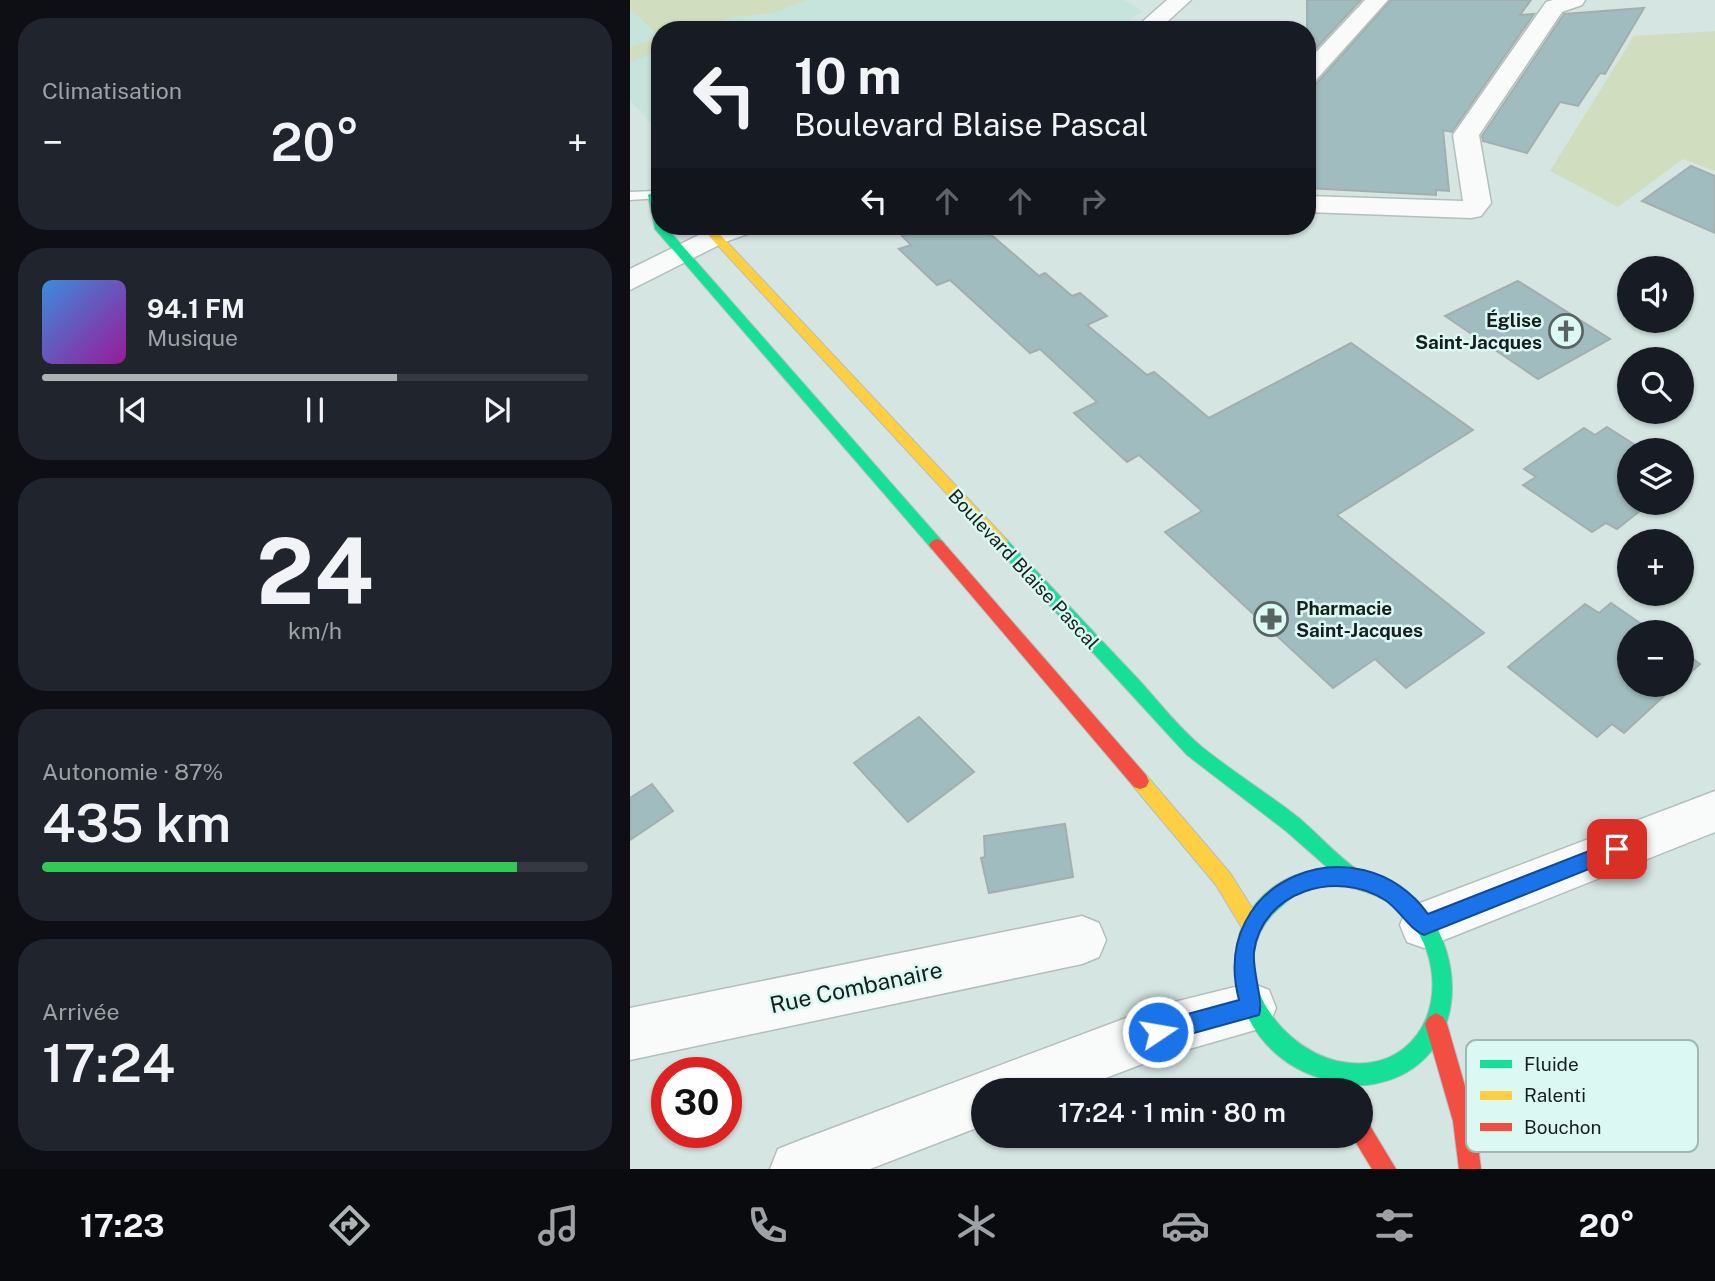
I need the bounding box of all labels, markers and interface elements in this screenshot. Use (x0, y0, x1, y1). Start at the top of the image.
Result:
text: 10 m (794, 47, 901, 105)
icon: left (679, 49, 770, 140)
text: Climatisation (42, 77, 182, 104)
text: Boulevard Blaise Pascal (794, 106, 1149, 143)
text: 20° (270, 112, 360, 173)
text: − (42, 120, 63, 165)
text: + (567, 120, 588, 165)
icon: left (855, 182, 893, 220)
icon: ahead (928, 182, 966, 220)
icon: ahead (1001, 182, 1039, 220)
icon: right (1074, 182, 1112, 220)
map controls (1617, 256, 1694, 697)
button: sound (1617, 256, 1694, 333)
text: 94.1 FM (147, 293, 245, 324)
place label: Église Saint-Jacques (1415, 309, 1542, 353)
church icon: Église Saint-Jacques (1547, 312, 1585, 350)
text: Musique (147, 324, 238, 351)
button: search (1617, 347, 1694, 424)
icon: previous (114, 391, 152, 429)
icon: pause (296, 391, 334, 429)
icon: next (478, 391, 516, 429)
button: layers (1617, 438, 1694, 515)
street label: Boulevard Blaise Pascal (944, 485, 1104, 653)
text: 24 (256, 518, 374, 624)
button: + (1617, 529, 1694, 606)
place label: Pharmacie Saint-Jacques (1296, 597, 1423, 641)
pharmacy icon: Pharmacie Saint-Jacques (1252, 600, 1290, 638)
text: km/h (288, 617, 342, 644)
button: − (1617, 620, 1694, 697)
text: Autonomie · 87% (42, 758, 223, 785)
text: 435 km (42, 793, 231, 854)
pin (1587, 819, 1647, 879)
icon: arrive (1598, 830, 1636, 868)
street label: Rue Combanaire (767, 956, 945, 1018)
position arrow (1121, 995, 1195, 1069)
text: Arrivée (42, 998, 119, 1025)
text: 17:24 (42, 1033, 175, 1094)
legend (1466, 1040, 1698, 1152)
text: Fluide (1524, 1053, 1579, 1075)
speed limit sign: 30 (651, 1057, 742, 1148)
text: Ralenti (1524, 1084, 1586, 1106)
text: 17:24 · 1 min · 80 m (1058, 1097, 1286, 1128)
text: Bouchon (1524, 1116, 1601, 1138)
icon: directions (325, 1201, 374, 1250)
icon: music (534, 1201, 583, 1250)
icon: phone (743, 1201, 792, 1250)
icon: climate (952, 1201, 1001, 1250)
icon: car (1161, 1201, 1210, 1250)
icon: filters (1370, 1201, 1419, 1250)
text: 17:23 (80, 1207, 165, 1244)
text: 20° (1579, 1207, 1635, 1244)

